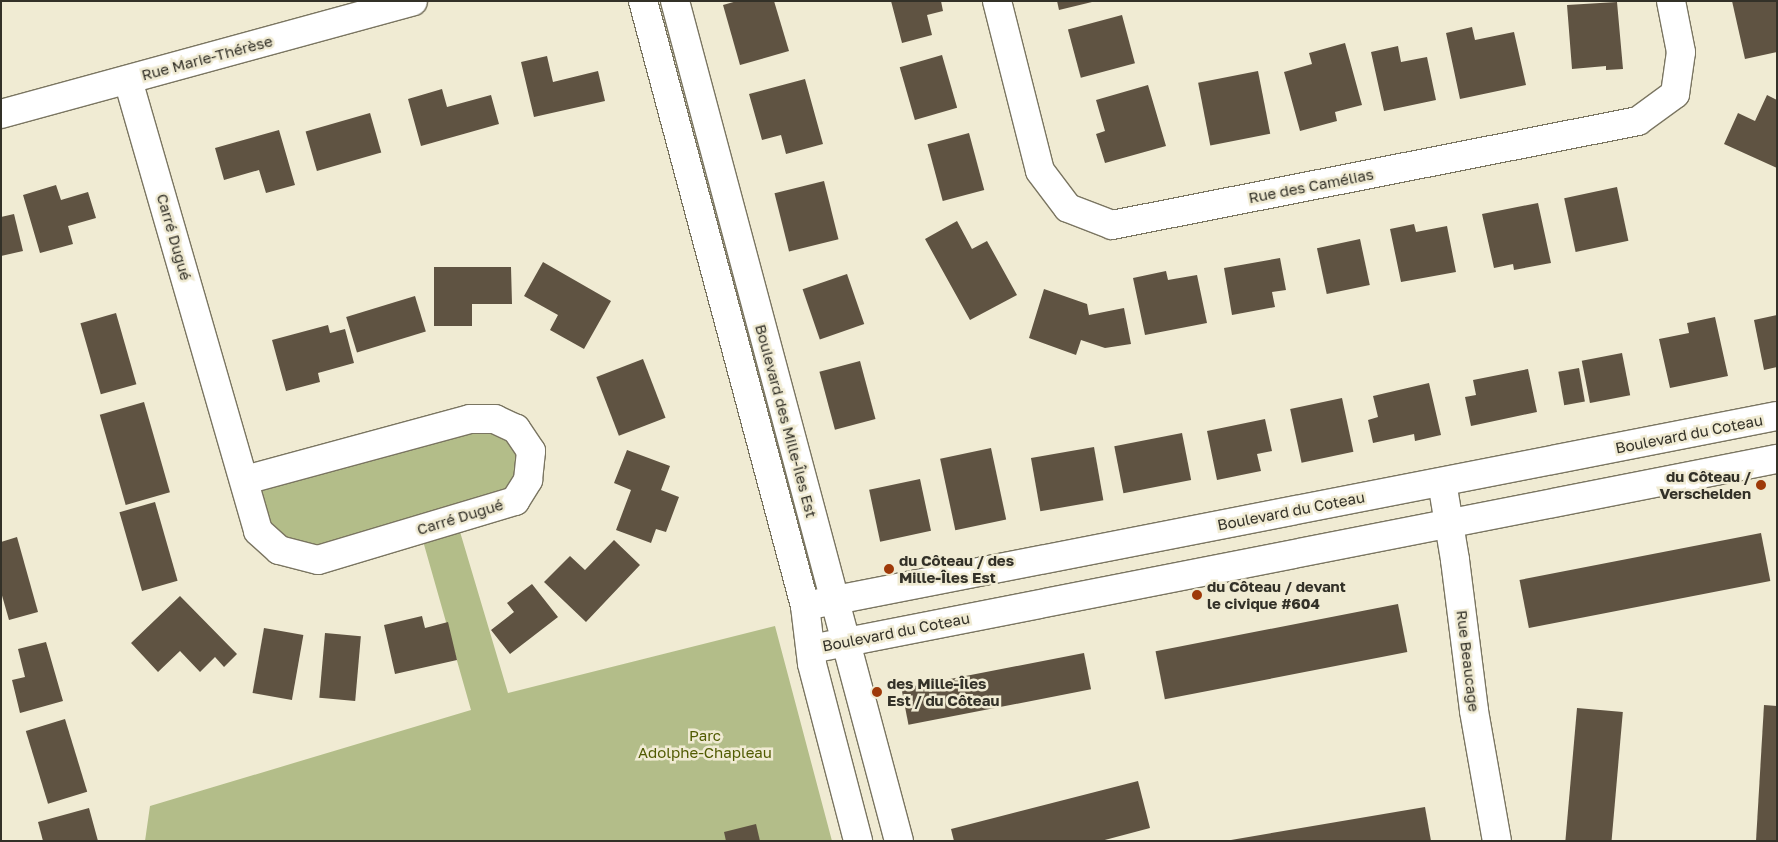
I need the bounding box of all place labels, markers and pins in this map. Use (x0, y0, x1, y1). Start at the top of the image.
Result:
place label: du Côteau / Verschelden (1660, 467, 1751, 502)
marker: du Côteau / Verschelden (1755, 479, 1767, 491)
place label: du Côteau / des Mille-Îles Est (899, 551, 1014, 586)
marker: du Côteau / des Mille-Îles Est (883, 563, 895, 575)
place label: du Côteau / devant le civique #604 (1207, 577, 1346, 612)
marker: du Côteau / devant le civique #604 (1191, 589, 1203, 601)
place label: des Mille-Îles Est / du Côteau (887, 674, 999, 709)
marker: des Mille-Îles Est / du Côteau (871, 686, 883, 698)

